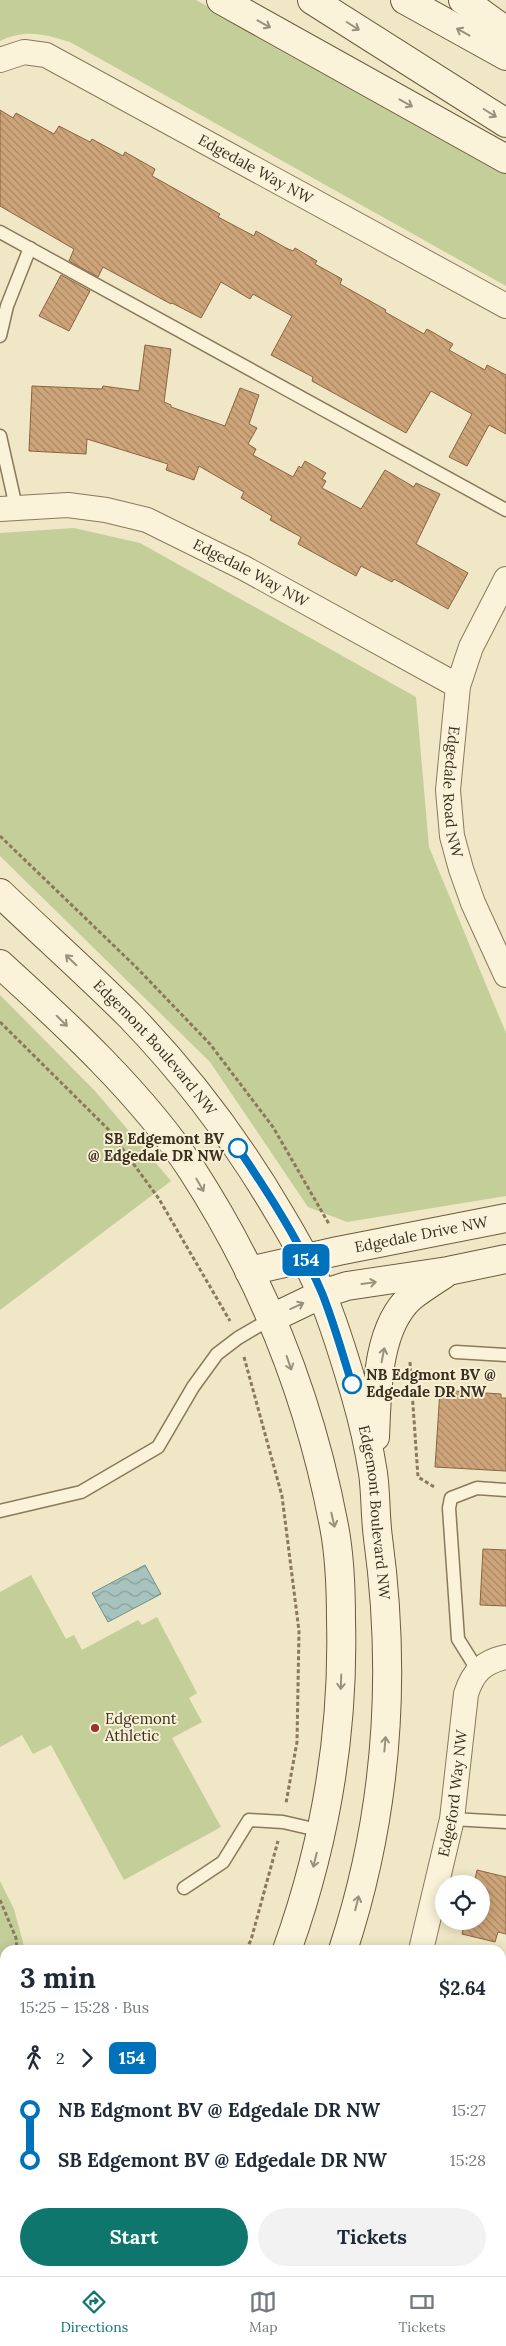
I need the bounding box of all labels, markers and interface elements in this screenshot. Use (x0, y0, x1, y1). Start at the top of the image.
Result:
one-way arrow (256, 19, 271, 29)
one-way arrow (345, 21, 359, 31)
one-way arrow (457, 27, 471, 37)
one-way arrow (398, 99, 413, 108)
one-way arrow (483, 108, 497, 118)
street label: Edgedale Way NW (195, 130, 317, 208)
street label: Edgedale Way NW (190, 534, 313, 611)
street label: Edgedale Road NW (439, 725, 468, 861)
one-way arrow (65, 954, 77, 966)
street label: Edgemont Boulevard NW (89, 975, 222, 1120)
one-way arrow (55, 1015, 68, 1027)
place label: SB Edgemont BV @ Edgedale DR NW (88, 1129, 225, 1165)
marker: SB Edgemont BV @ Edgedale DR NW (228, 1138, 248, 1158)
one-way arrow (196, 1177, 206, 1191)
street label: Edgedale Drive NW (353, 1212, 490, 1257)
line badge: 154 (277, 1244, 335, 1276)
text: 154 (292, 1248, 320, 1271)
one-way arrow (361, 1278, 377, 1288)
one-way arrow (289, 1301, 304, 1310)
one-way arrow (378, 1348, 388, 1364)
one-way arrow (285, 1355, 295, 1371)
place label: NB Edgmont BV @ Edgedale DR NW (366, 1365, 496, 1401)
marker: NB Edgmont BV @ Edgedale DR NW (342, 1374, 362, 1394)
street label: Edgemont Boulevard NW (355, 1423, 395, 1601)
one-way arrow (329, 1511, 338, 1527)
one-way arrow (336, 1674, 345, 1690)
place label: Edgemont Athletic (104, 1709, 177, 1745)
marker: Edgemont Athletic (89, 1722, 101, 1734)
street label: Edgeford Way NW (433, 1728, 471, 1859)
one-way arrow (381, 1736, 390, 1752)
one-way arrow (310, 1851, 319, 1867)
map controls (435, 1875, 490, 1930)
button: locate (435, 1875, 490, 1930)
one-way arrow (353, 1896, 362, 1912)
text: 3 min (20, 1960, 96, 1996)
text: $2.64 (439, 1976, 486, 2000)
text: 15:25 – 15:28 · Bus (20, 1997, 149, 2017)
icon: walk (20, 2044, 48, 2072)
icon: forward (73, 2044, 101, 2072)
text: 154 (119, 2046, 146, 2069)
text: 2 (56, 2048, 65, 2068)
text: NB Edgmont BV @ Edgedale DR NW (58, 2098, 380, 2122)
text: 15:27 (451, 2100, 486, 2120)
text: SB Edgemont BV @ Edgedale DR NW (58, 2148, 387, 2172)
text: 15:28 (450, 2150, 486, 2170)
button: Start (20, 2208, 248, 2266)
button: Tickets (258, 2208, 486, 2266)
tab: Directions (60, 2288, 128, 2336)
tab: Map (249, 2288, 278, 2336)
tab: Tickets (398, 2288, 446, 2336)

